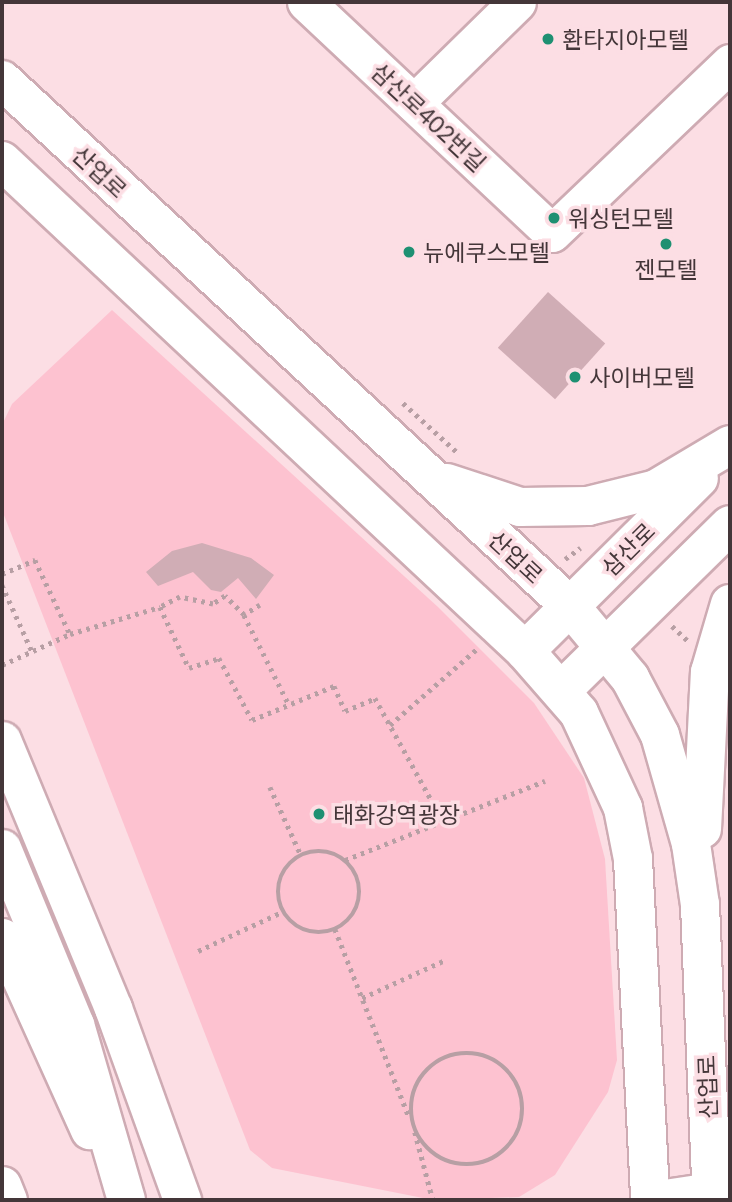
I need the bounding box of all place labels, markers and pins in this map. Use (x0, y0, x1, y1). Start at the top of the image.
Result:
place label: 환타지아모텔 (562, 25, 689, 53)
marker: 환타지아모텔 (540, 31, 556, 47)
place label: 워싱턴모텔 (568, 204, 674, 232)
marker: 워싱턴모텔 (546, 210, 562, 226)
marker: 젠모텔 (658, 236, 674, 252)
place label: 뉴에쿠스모텔 (423, 238, 550, 266)
marker: 뉴에쿠스모텔 (401, 244, 417, 260)
place label: 젠모텔 (634, 255, 698, 283)
place label: 사이버모텔 (589, 363, 695, 391)
marker: 사이버모텔 (567, 369, 583, 385)
place label: 태화강역광장 (333, 800, 460, 828)
marker: 태화강역광장 (311, 806, 327, 822)

